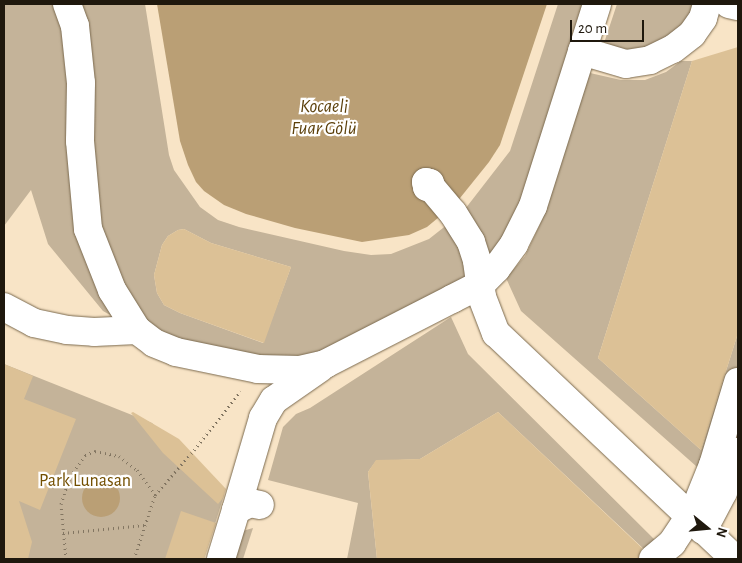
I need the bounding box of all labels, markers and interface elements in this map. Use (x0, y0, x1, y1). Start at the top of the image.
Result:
scale bar (572, 10, 646, 42)
text: 20 m (578, 21, 607, 36)
water label: Kocaeli Fuar Gölü (291, 96, 357, 140)
park label: Park Lunasan (39, 470, 131, 492)
north arrow (682, 503, 732, 553)
text: N (713, 526, 729, 539)

